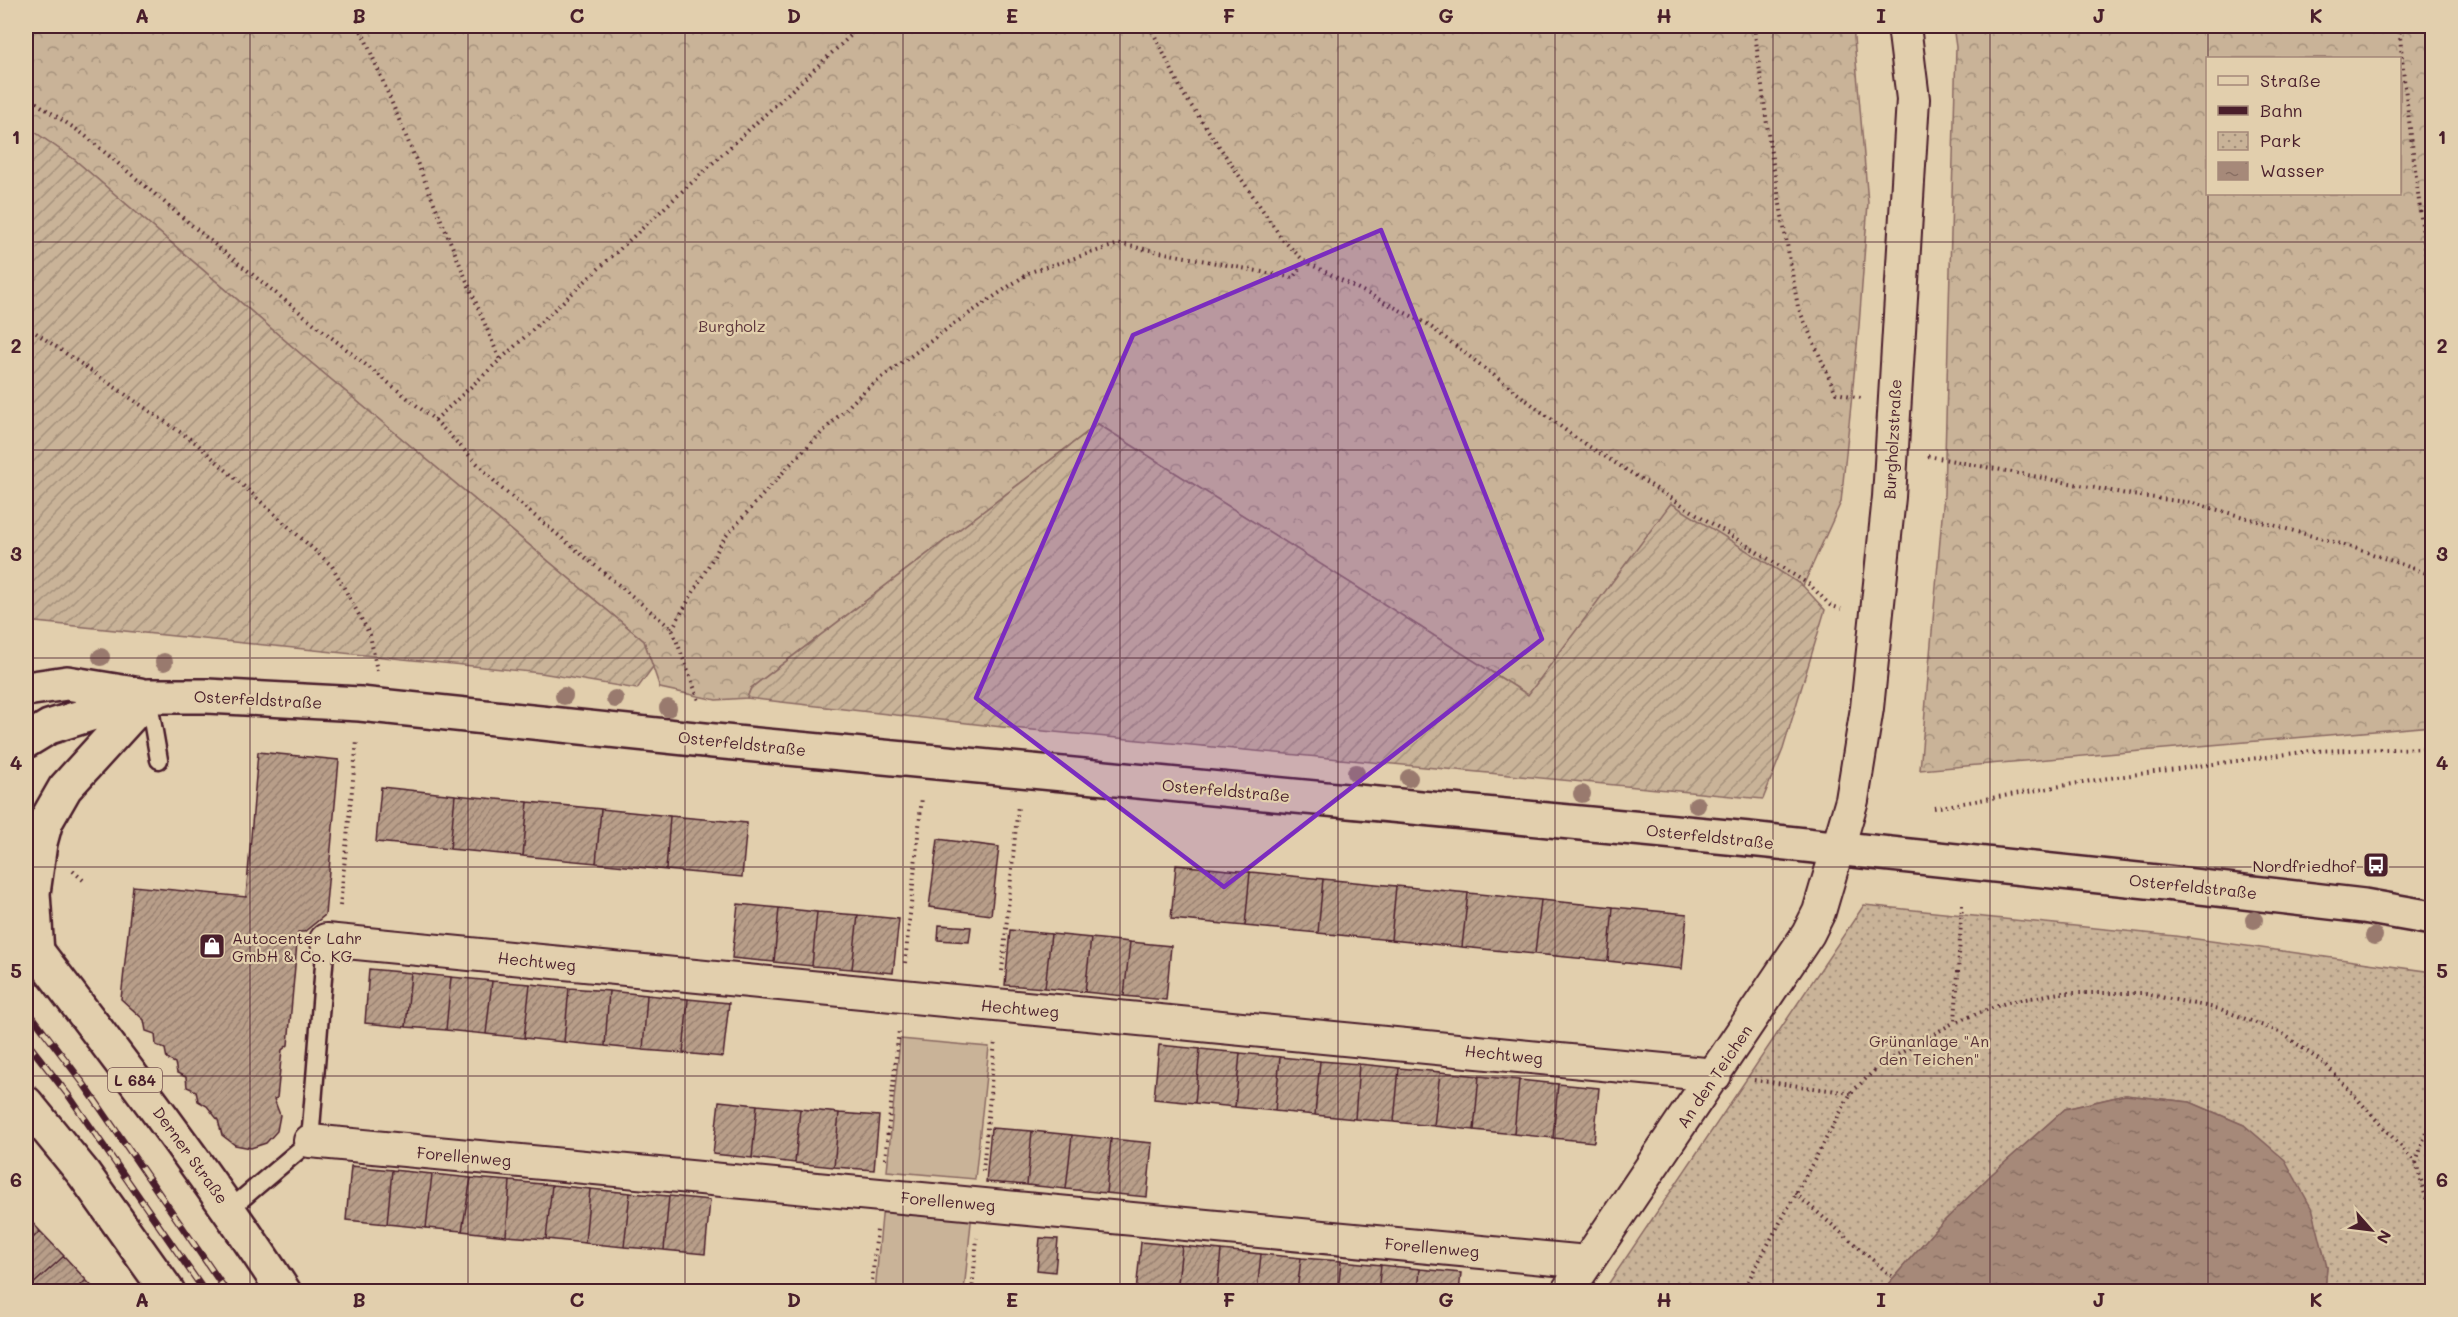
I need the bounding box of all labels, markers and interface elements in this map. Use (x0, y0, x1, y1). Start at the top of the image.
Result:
text: A (135, 2, 149, 28)
text: B (352, 2, 366, 28)
text: C (570, 2, 585, 28)
text: D (787, 2, 801, 28)
text: E (1006, 2, 1018, 28)
text: F (1223, 2, 1236, 28)
text: G (1438, 2, 1454, 28)
text: H (1656, 2, 1672, 28)
text: I (1876, 2, 1886, 28)
text: J (2092, 2, 2106, 28)
text: K (2309, 2, 2323, 28)
legend (2206, 57, 2401, 195)
text: Straße (2260, 68, 2321, 92)
text: Bahn (2260, 98, 2303, 122)
text: 1 (12, 123, 20, 149)
text: 1 (2438, 123, 2446, 149)
text: Park (2260, 128, 2301, 152)
text: Wasser (2260, 158, 2325, 182)
park label: Burgholz (698, 315, 766, 336)
text: 2 (10, 332, 22, 358)
text: 2 (2436, 332, 2448, 358)
street label: Burgholzstraße (1878, 378, 1906, 500)
text: 3 (10, 540, 22, 566)
text: 3 (2436, 540, 2448, 566)
street label: Osterfeldstraße (193, 685, 323, 713)
street label: Osterfeldstraße (677, 726, 807, 760)
text: 4 (10, 749, 23, 775)
text: 4 (2436, 749, 2449, 775)
street label: Osterfeldstraße (1161, 774, 1291, 806)
street label: Osterfeldstraße (1645, 819, 1775, 853)
bus stop icon: Nordfriedhof (2361, 850, 2391, 880)
place label: Nordfriedhof (2253, 855, 2357, 876)
street label: Osterfeldstraße (2128, 869, 2258, 903)
place label: Autocenter Lahr GmbH & Co. KG (232, 927, 362, 966)
shop icon: Autocenter Lahr GmbH & Co. KG (197, 931, 227, 961)
street label: Hechtweg (497, 946, 577, 976)
text: 5 (10, 957, 22, 983)
text: 5 (2436, 957, 2448, 983)
street label: Hechtweg (980, 994, 1060, 1022)
street label: An den Teichen (1672, 1020, 1756, 1132)
park label: Grünanlage "An den Teichen" (1869, 1030, 1989, 1069)
street label: Hechtweg (1464, 1039, 1544, 1069)
road number: L 684 (108, 1068, 162, 1092)
street label: Derner Straße (149, 1102, 233, 1208)
street label: Forellenweg (416, 1141, 512, 1171)
text: 6 (10, 1166, 22, 1192)
text: 6 (2436, 1166, 2448, 1192)
street label: Forellenweg (900, 1186, 996, 1216)
north arrow (2341, 1200, 2401, 1260)
text: N (2373, 1227, 2397, 1248)
street label: Forellenweg (1384, 1232, 1480, 1262)
text: A (135, 1286, 149, 1312)
text: B (352, 1286, 366, 1312)
text: C (570, 1286, 585, 1312)
text: D (787, 1286, 801, 1312)
text: E (1006, 1286, 1018, 1312)
text: F (1223, 1286, 1236, 1312)
text: G (1438, 1286, 1454, 1312)
text: H (1656, 1286, 1672, 1312)
text: I (1876, 1286, 1886, 1312)
text: J (2092, 1286, 2106, 1312)
text: K (2309, 1286, 2323, 1312)

